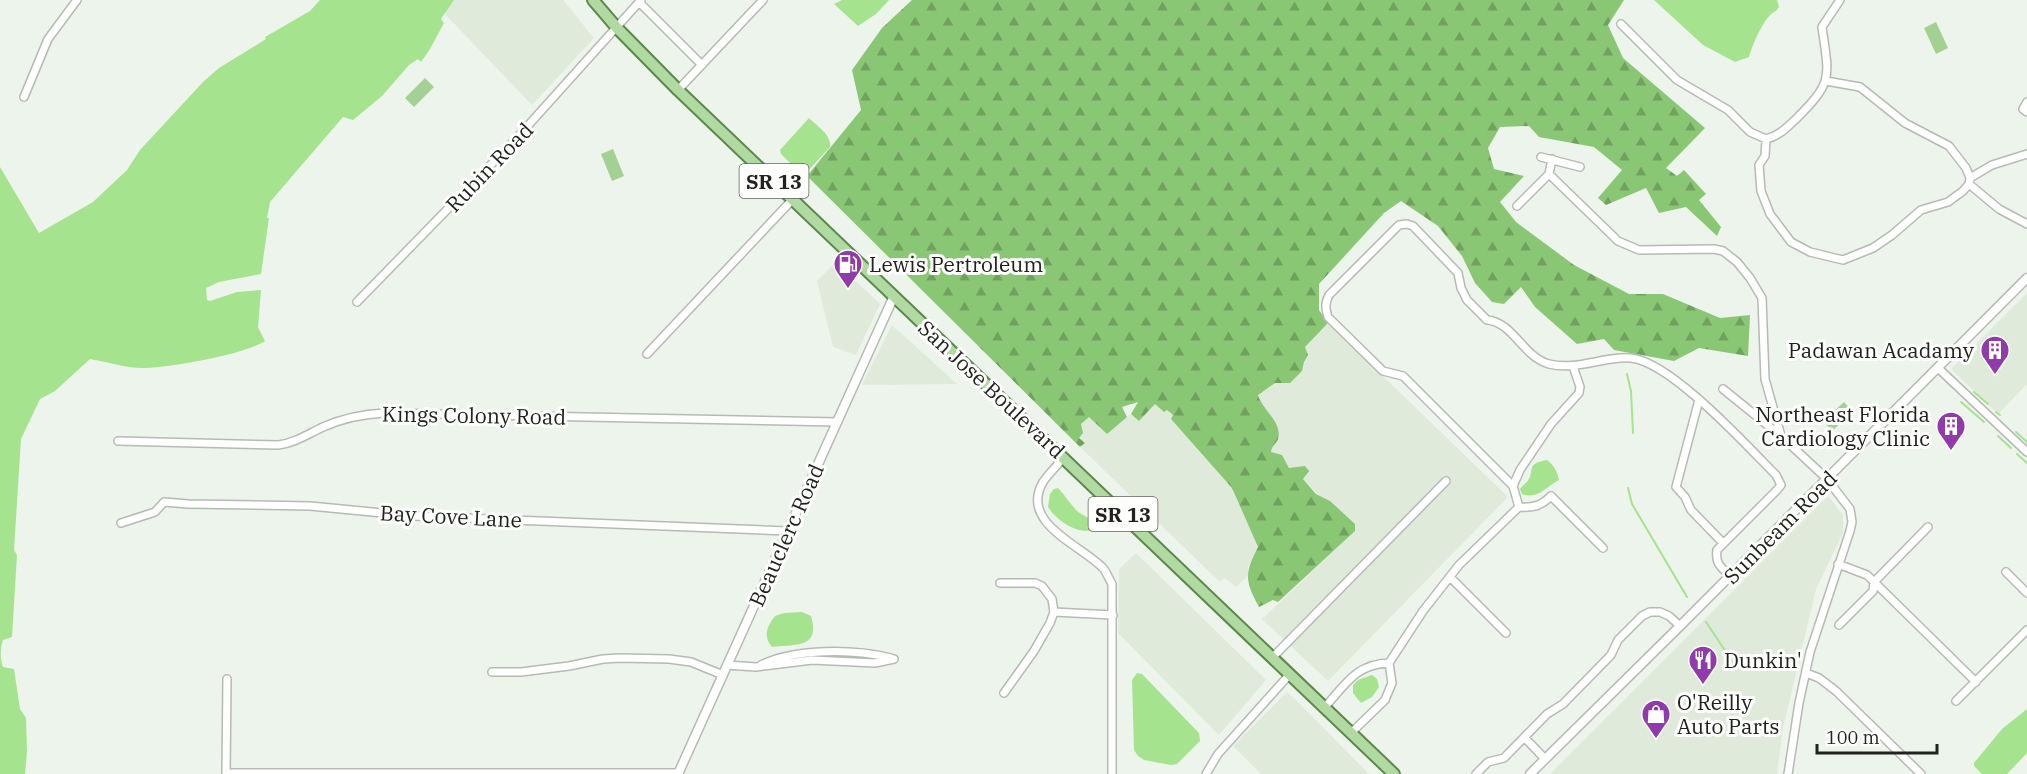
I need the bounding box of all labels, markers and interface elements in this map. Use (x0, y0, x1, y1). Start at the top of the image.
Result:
street label: Rubin Road (439, 116, 539, 218)
road number: SR 13 (740, 164, 808, 198)
fuel station icon: Lewis Pertroleum (832, 248, 864, 290)
place label: Lewis Pertroleum (869, 250, 1043, 278)
street label: San Jose Boulevard (913, 314, 1071, 464)
building icon: Padawan Acadamy (1979, 334, 2011, 376)
place label: Padawan Acadamy (1788, 336, 1975, 364)
street label: Kings Colony Road (382, 399, 567, 431)
place label: Northeast Florida Cardiology Clinic (1755, 400, 1930, 452)
building icon: Northeast Florida Cardiology Clinic (1935, 410, 1967, 452)
street label: Beauclerc Road (742, 459, 830, 611)
street label: Sunbeam Road (1717, 464, 1843, 590)
road number: SR 13 (1088, 497, 1158, 531)
street label: Bay Cove Lane (379, 498, 523, 534)
restaurant icon: Dunkin' (1687, 644, 1719, 686)
place label: Dunkin' (1724, 646, 1802, 674)
place label: O'Reilly Auto Parts (1677, 688, 1780, 740)
shop icon: O'Reilly Auto Parts (1640, 698, 1672, 740)
scale bar (1817, 717, 1937, 755)
text: 100 m (1826, 726, 1880, 749)

